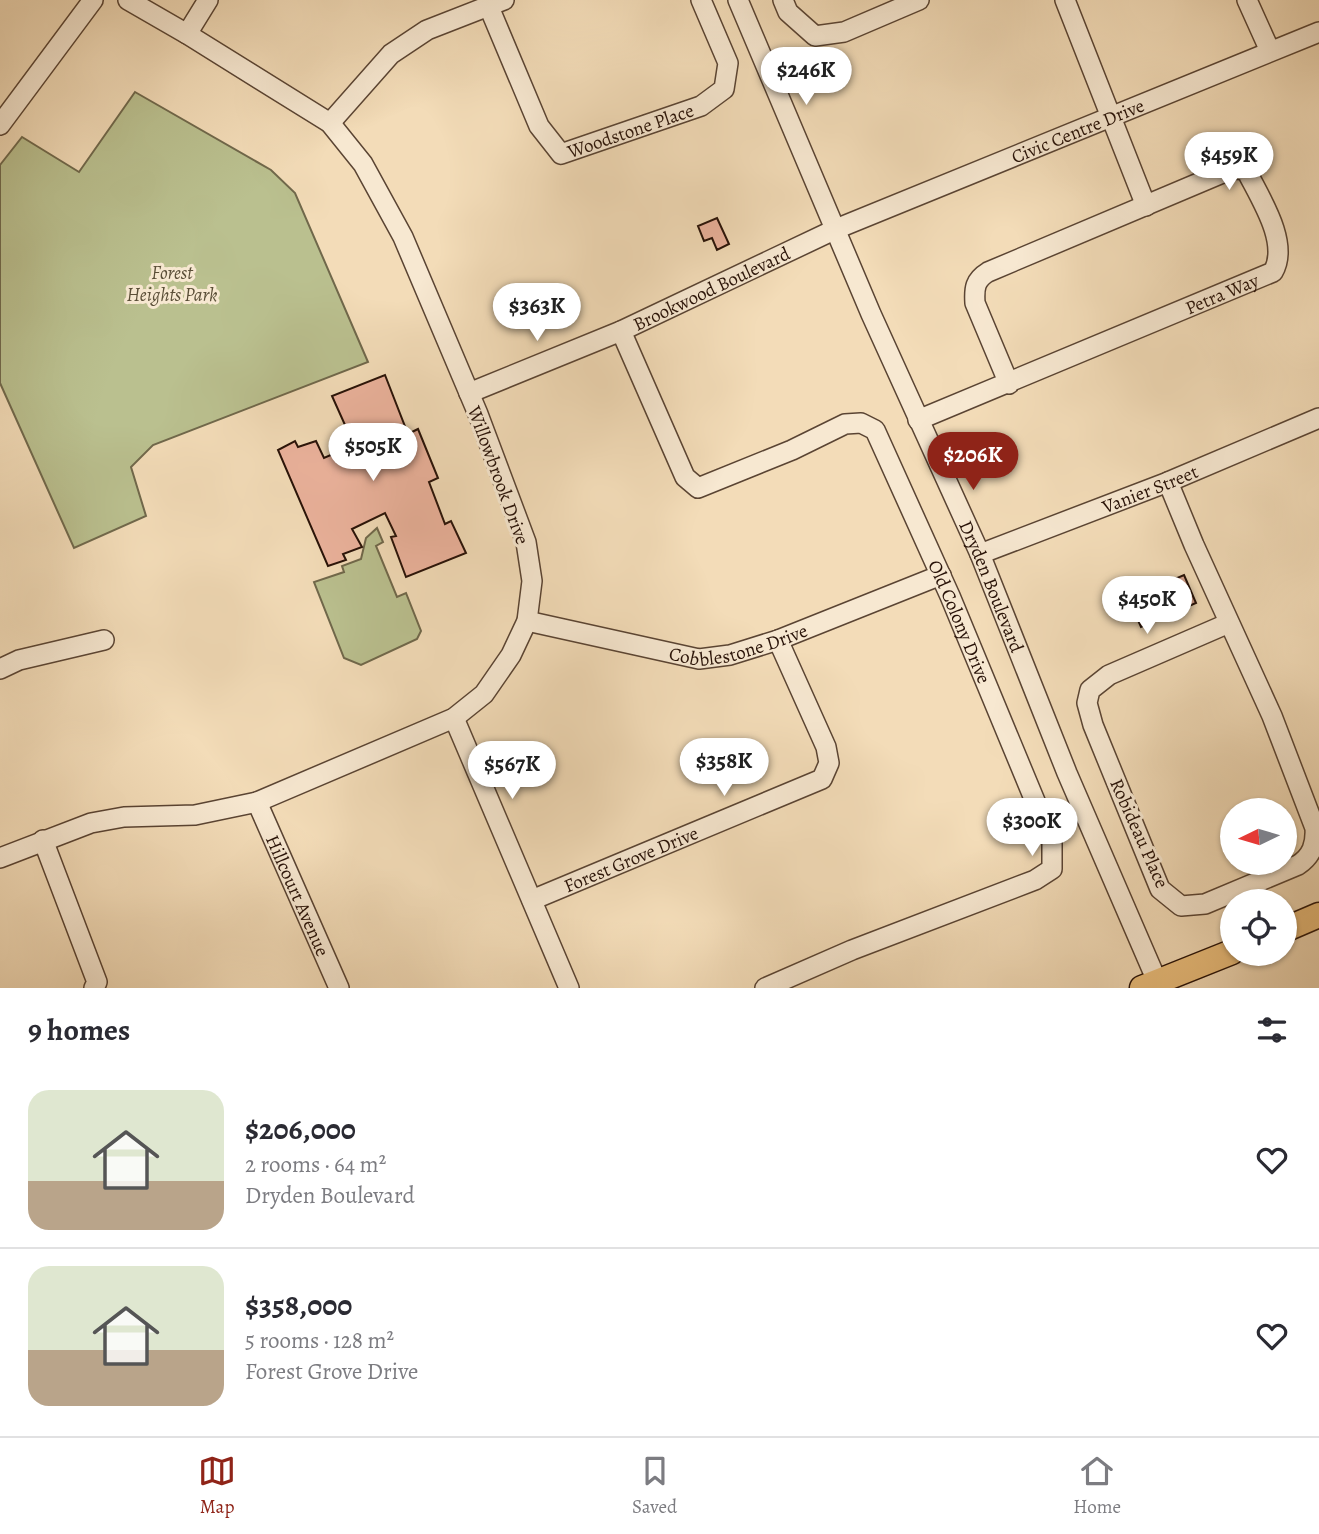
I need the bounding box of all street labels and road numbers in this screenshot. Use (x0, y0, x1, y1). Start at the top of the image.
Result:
street label: Civic Centre Drive (1008, 93, 1148, 170)
street label: Woodstone Place (563, 97, 697, 165)
street label: Brookwood Boulevard (629, 240, 795, 338)
street label: Petra Way (1181, 267, 1263, 321)
street label: Willowbrook Drive (461, 402, 535, 548)
street label: Vanier Street (1098, 459, 1202, 520)
street label: Dryden Boulevard (952, 516, 1030, 657)
street label: Old Colony Drive (921, 556, 997, 687)
street label: Cobblestone Drive (666, 618, 811, 673)
street label: Robideau Place (1103, 775, 1175, 892)
street label: Forest Grove Drive (560, 820, 702, 899)
street label: Hillcourt Avenue (259, 831, 335, 961)

